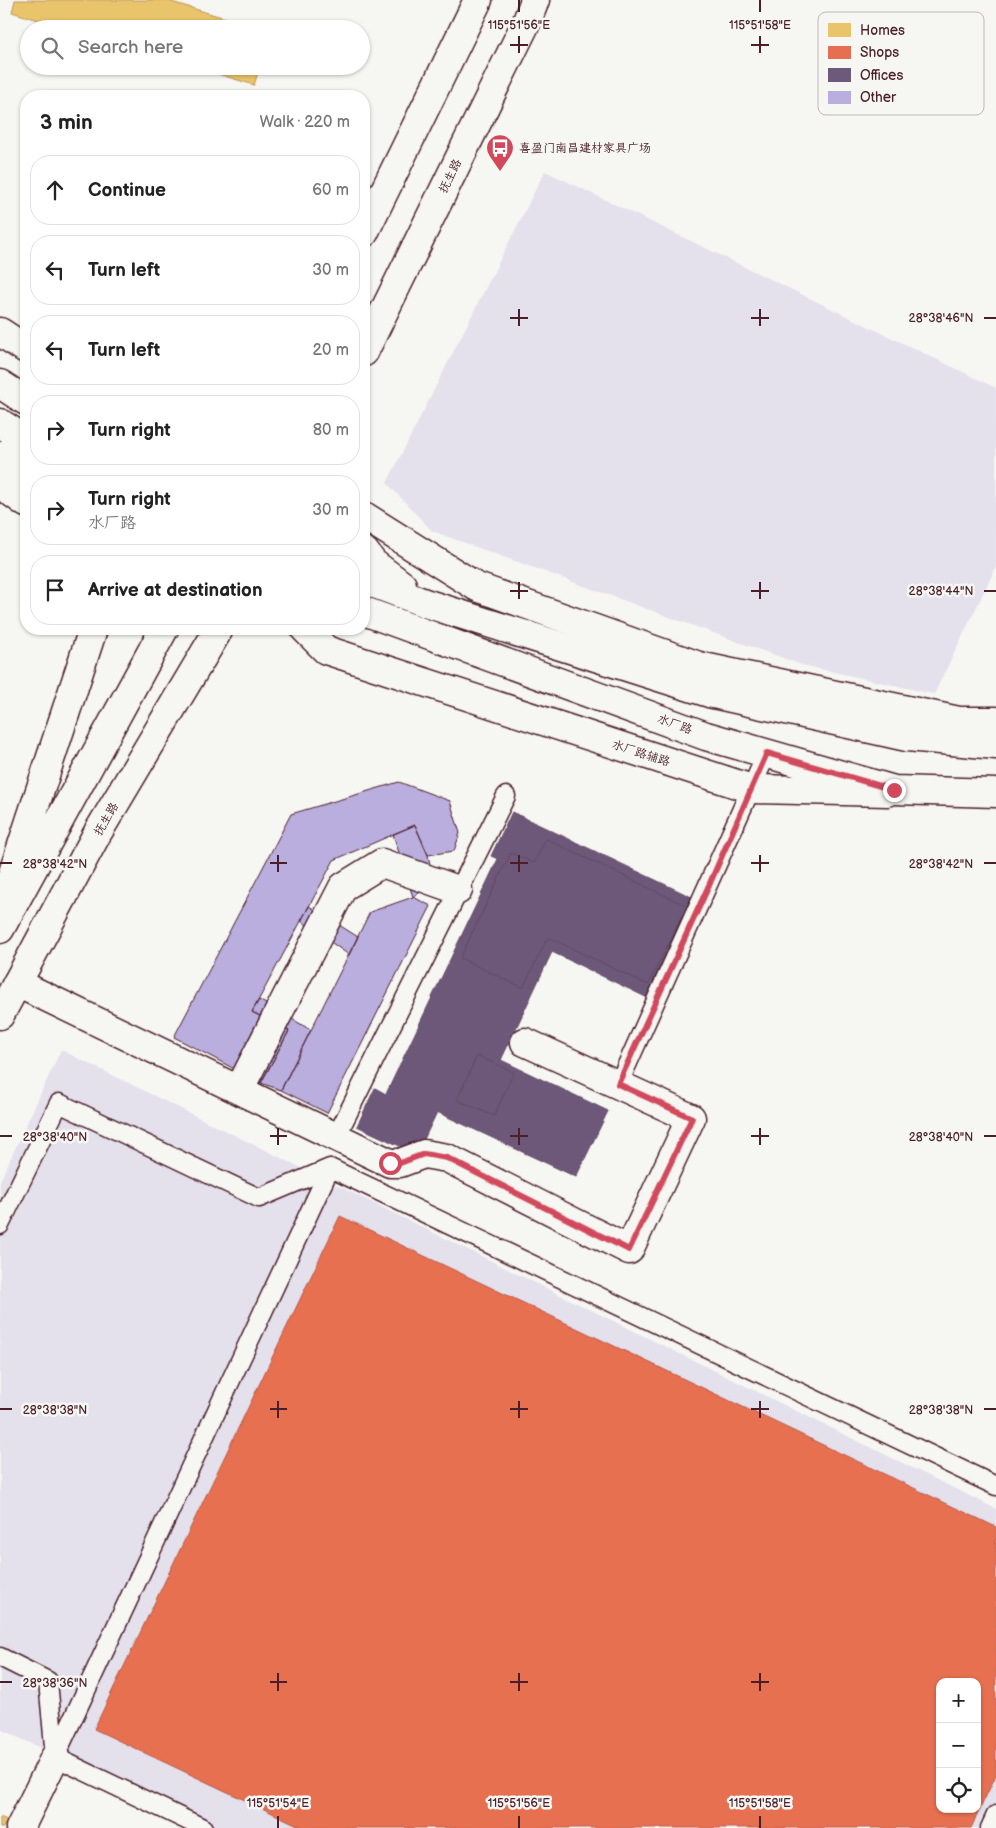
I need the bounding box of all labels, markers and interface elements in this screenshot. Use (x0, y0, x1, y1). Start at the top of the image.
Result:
legend (818, 12, 984, 115)
text: 115°51'56"E (488, 18, 550, 33)
text: 115°51'58"E (729, 18, 791, 33)
search box (20, 20, 370, 75)
text: Homes (860, 22, 905, 39)
icon: search (38, 34, 66, 62)
text: Search here (78, 36, 183, 59)
text: Shops (860, 44, 899, 61)
text: Offices (860, 67, 903, 84)
text: Other (860, 89, 897, 106)
text: 3 min (40, 110, 93, 135)
text: Walk · 220 m (260, 113, 350, 132)
bus stop icon: 喜盈门南昌建材家具广场 (485, 133, 515, 172)
place label: 喜盈门南昌建材家具广场 (519, 141, 651, 156)
street label: 抚生路 (436, 157, 465, 196)
icon: ahead (41, 176, 69, 204)
text: Continue (88, 179, 166, 202)
text: 60 m (312, 181, 349, 200)
icon: left (41, 256, 69, 284)
text: Turn left (88, 259, 160, 282)
text: 30 m (312, 261, 349, 280)
text: 28°38'46"N (909, 311, 973, 326)
icon: left (41, 336, 69, 364)
text: Turn left (88, 339, 160, 362)
text: 20 m (313, 341, 349, 360)
icon: right (41, 416, 69, 444)
text: Turn right (88, 419, 171, 442)
text: 80 m (313, 421, 349, 440)
text: Turn right (88, 488, 171, 511)
icon: right (41, 496, 69, 524)
text: 30 m (312, 501, 349, 520)
text: 水厂路 (88, 514, 136, 533)
icon: arrive (41, 576, 69, 604)
text: Arrive at destination (88, 579, 263, 602)
text: 28°38'44"N (909, 584, 973, 599)
street label: 水厂路 (655, 711, 694, 738)
street label: 水厂路辅路 (610, 737, 672, 770)
route end (883, 779, 906, 802)
street label: 抚生路 (91, 800, 122, 839)
text: 28°38'42"N (23, 857, 87, 872)
text: 28°38'42"N (909, 857, 973, 872)
text: 28°38'40"N (23, 1130, 87, 1145)
text: 28°38'40"N (909, 1130, 973, 1145)
route start (379, 1152, 402, 1175)
text: 28°38'38"N (23, 1403, 87, 1418)
text: 28°38'38"N (909, 1403, 973, 1418)
text: 28°38'36"N (23, 1676, 87, 1691)
map controls (936, 1678, 981, 1813)
button: + (936, 1678, 981, 1723)
button: − (936, 1723, 981, 1768)
button: locate (936, 1768, 981, 1813)
text: 115°51'54"E (247, 1796, 309, 1811)
text: 115°51'56"E (488, 1796, 550, 1811)
text: 115°51'58"E (729, 1796, 791, 1811)

